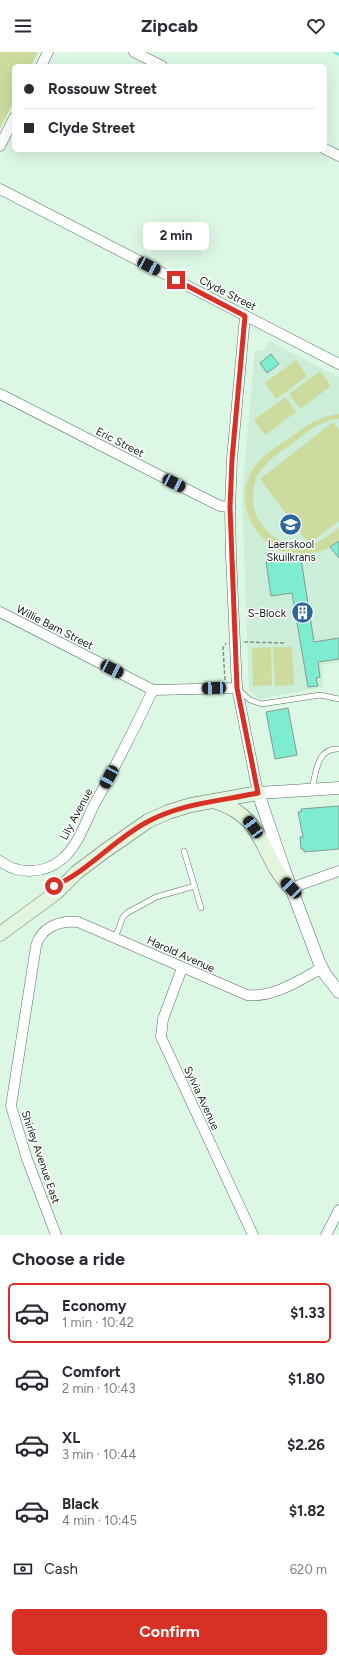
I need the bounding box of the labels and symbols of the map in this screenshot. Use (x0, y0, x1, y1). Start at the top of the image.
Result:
callout: 2 min (143, 222, 209, 250)
car (136, 255, 162, 277)
route end (167, 271, 185, 289)
street label: Clyde Street (197, 274, 258, 313)
street label: Eric Street (94, 425, 146, 460)
car (161, 472, 187, 494)
school or university icon: Laerskool Skuilkrans (278, 511, 304, 537)
place label: Laerskool Skuilkrans (266, 538, 316, 564)
building icon: S-Block (289, 600, 315, 626)
street label: Willie Bam Street (14, 602, 95, 652)
place label: S-Block (248, 607, 287, 620)
car (99, 658, 125, 680)
car (202, 682, 226, 694)
car (98, 764, 120, 790)
street label: Lily Avenue (57, 786, 95, 842)
car (241, 814, 265, 840)
car (278, 875, 304, 901)
route start (45, 877, 63, 895)
street label: Harold Avenue (145, 934, 217, 975)
street label: Sylvia Avenue (181, 1064, 222, 1132)
street label: Shirley Avenue East (19, 1109, 63, 1205)

